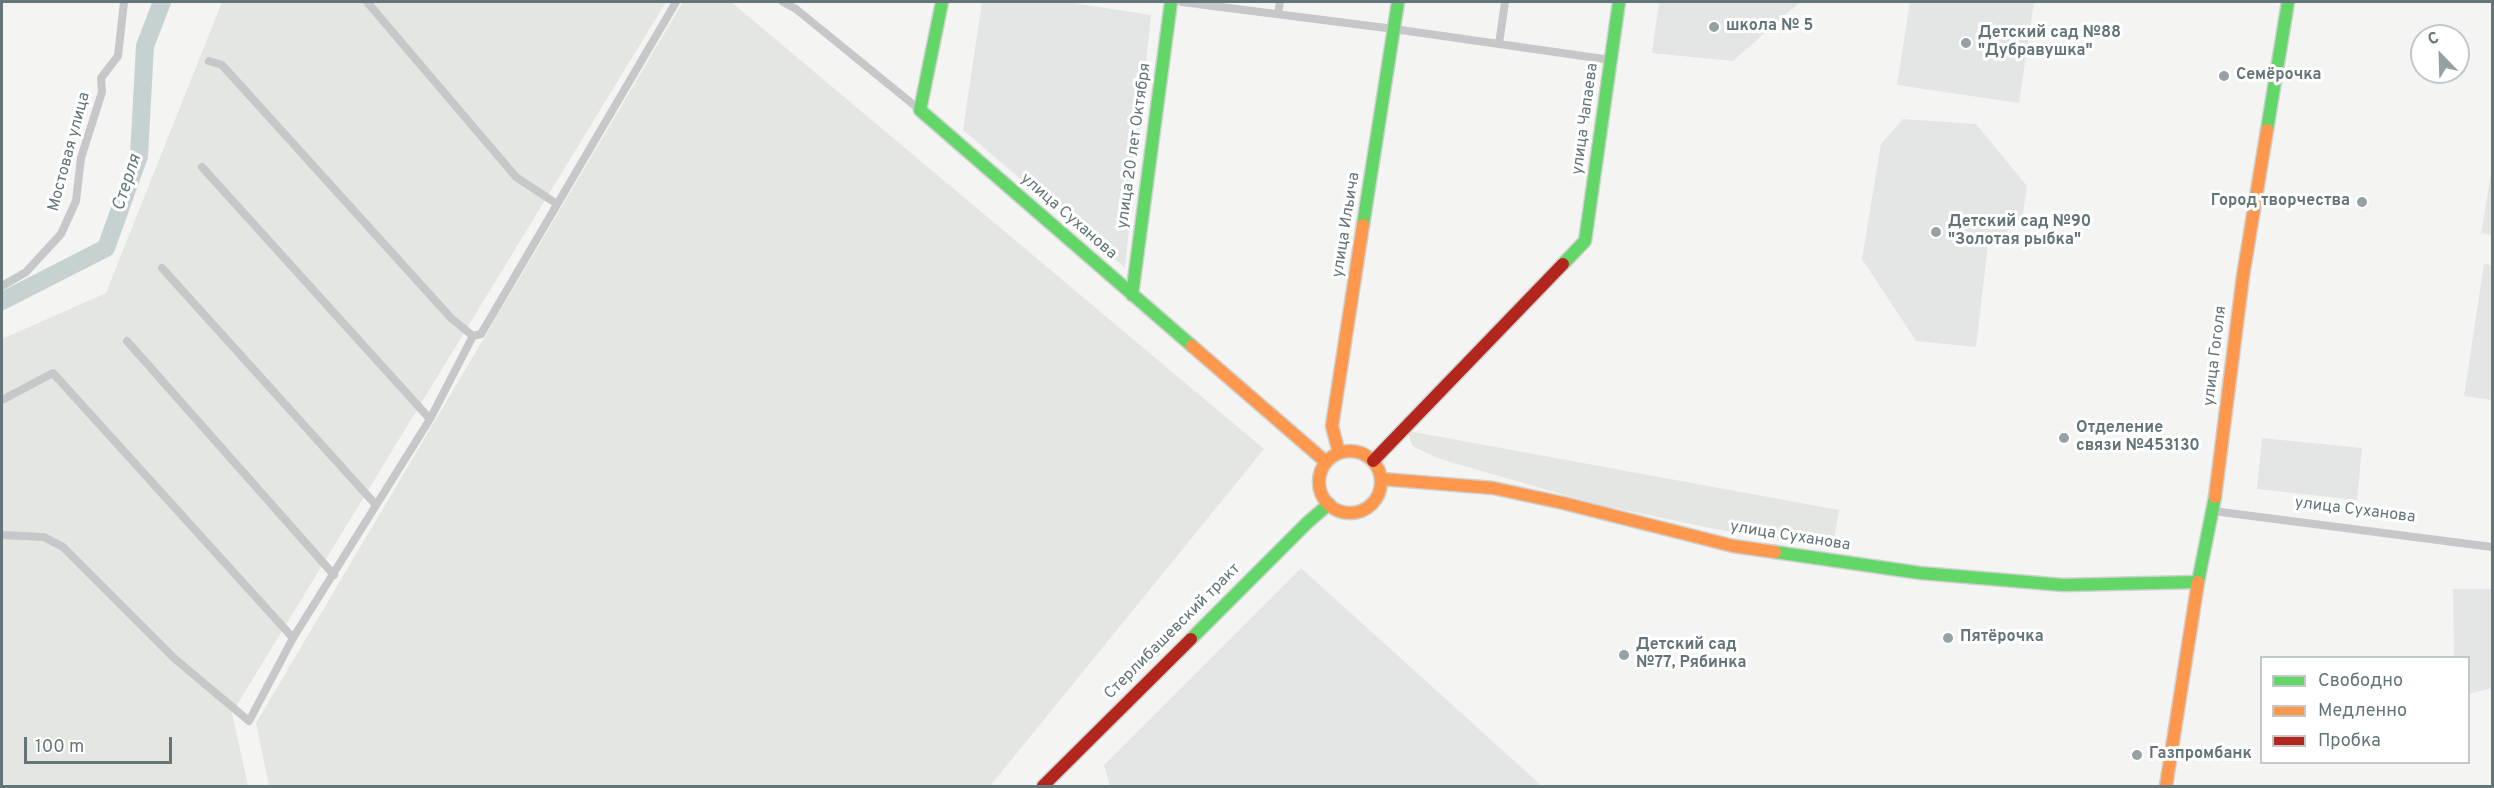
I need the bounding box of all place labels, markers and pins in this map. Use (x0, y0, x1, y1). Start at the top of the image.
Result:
place label: школа № 5 (1726, 17, 1813, 37)
marker: школа № 5 (1707, 20, 1721, 34)
place label: Детский сад №88 "Дубравушка" (1978, 24, 2121, 62)
marker: Детский сад №88 "Дубравушка" (1959, 36, 1973, 50)
place label: Семёрочка (2236, 66, 2322, 86)
marker: Семёрочка (2217, 69, 2231, 83)
place label: Город творчества (2211, 192, 2350, 212)
marker: Город творчества (2355, 195, 2369, 209)
place label: Детский сад №90 "Золотая рыбка" (1948, 213, 2091, 251)
marker: Детский сад №90 "Золотая рыбка" (1929, 225, 1943, 239)
place label: Отделение связи №453130 (2076, 419, 2200, 457)
marker: Отделение связи №453130 (2057, 431, 2071, 445)
place label: Пятёрочка (1960, 628, 2044, 648)
marker: Пятёрочка (1941, 631, 1955, 645)
place label: Детский сад №77, Рябинка (1636, 636, 1746, 674)
marker: Детский сад №77, Рябинка (1617, 648, 1631, 662)
place label: Газпромбанк (2149, 745, 2252, 765)
marker: Газпромбанк (2130, 748, 2144, 762)

